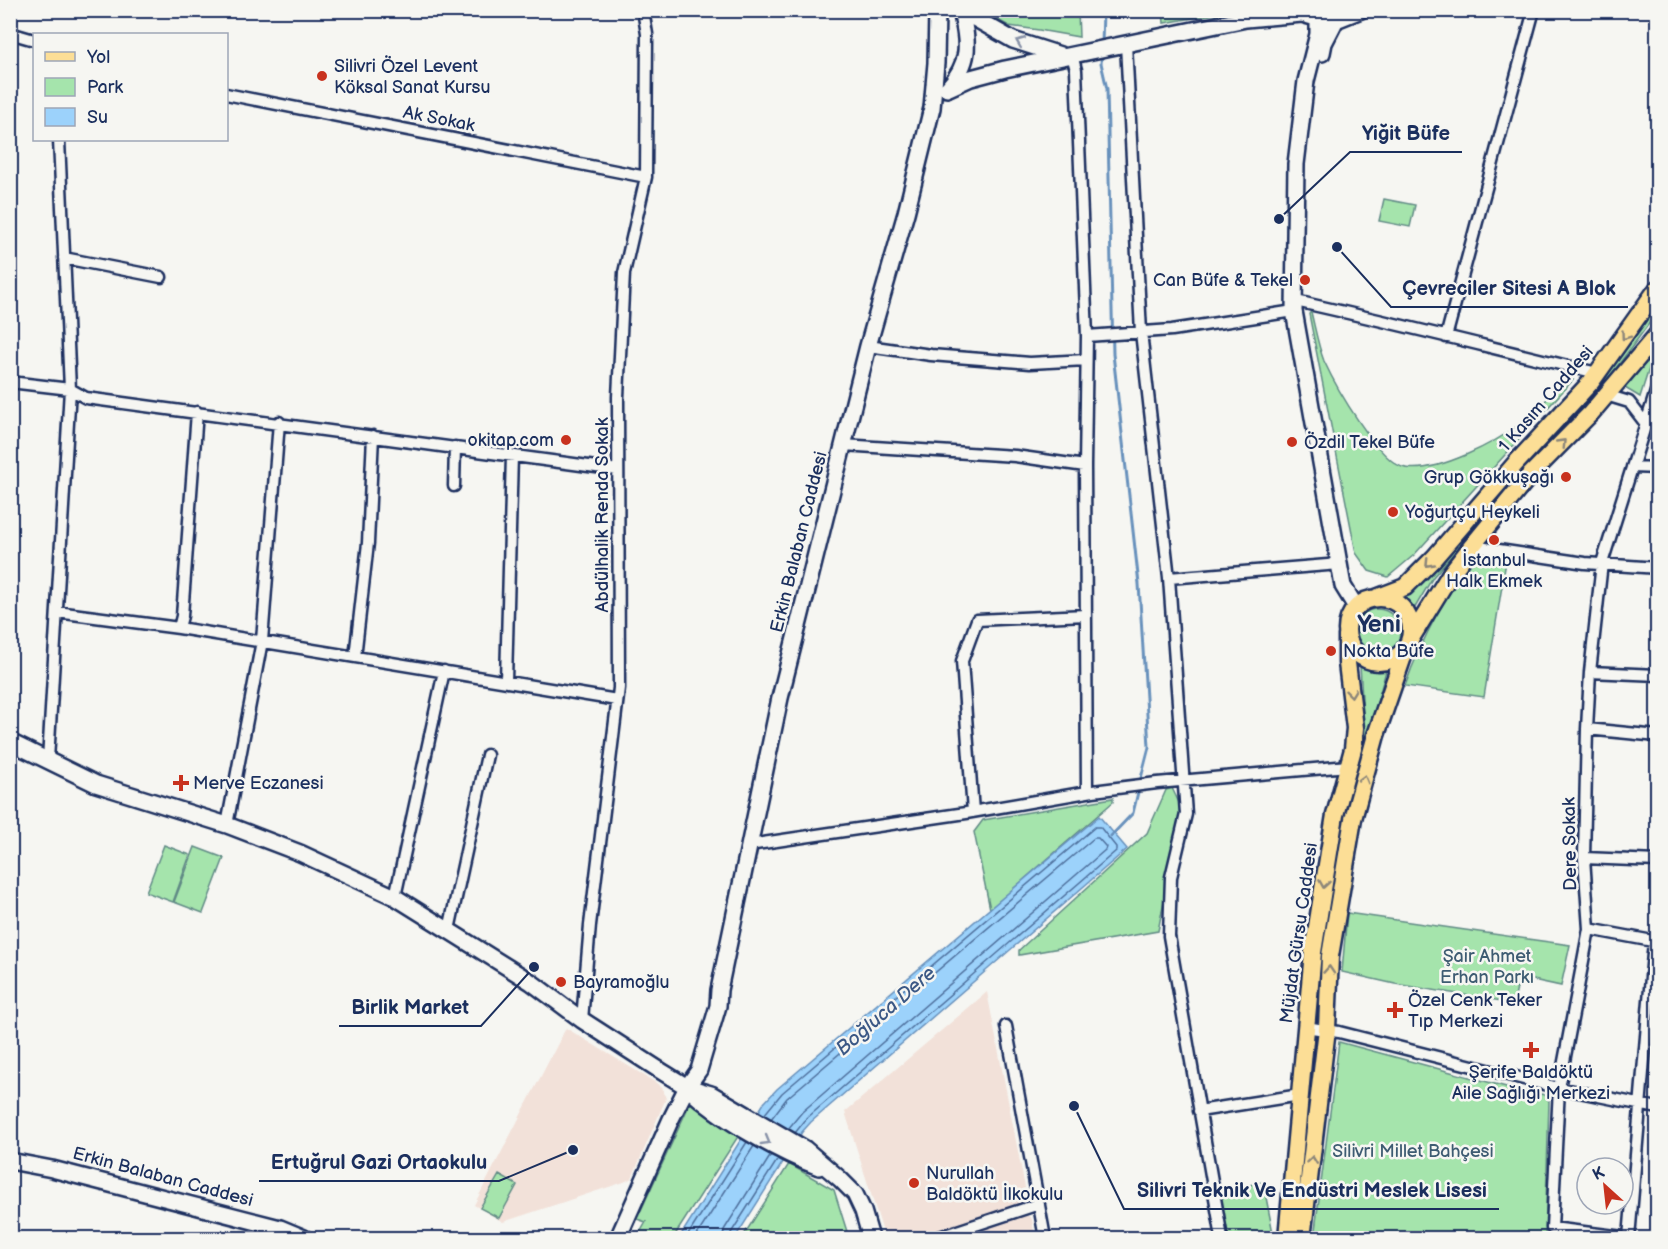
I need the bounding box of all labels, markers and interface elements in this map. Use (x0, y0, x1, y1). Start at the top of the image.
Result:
legend (33, 33, 228, 141)
one-way arrow (1015, 37, 1026, 49)
text: Yol (86, 47, 110, 68)
place label: Silivri Özel Levent Köksal Sanat Kursu (334, 55, 491, 98)
marker: Silivri Özel Levent Köksal Sanat Kursu (315, 69, 329, 83)
text: Park (87, 77, 123, 98)
street label: Ak Sokak (401, 102, 477, 136)
text: Su (87, 107, 108, 128)
callout: Yiğit Büfe (1350, 114, 1462, 152)
text: Yiğit Büfe (1362, 122, 1450, 146)
callout: Çevreciler Sitesi A Blok (1391, 269, 1628, 307)
place label: Can Büfe & Tekel (1153, 270, 1293, 291)
marker: Can Büfe & Tekel (1298, 273, 1312, 287)
text: Çevreciler Sitesi A Blok (1402, 277, 1616, 301)
one-way arrow (1621, 330, 1632, 341)
street label: 1 Kasım Caddesi (1494, 342, 1598, 456)
street label: Abdülhalik Renda Sokak (592, 417, 613, 612)
place label: okitap.com (468, 430, 554, 451)
place label: Özdil Tekel Büfe (1304, 431, 1435, 453)
marker: okitap.com (559, 433, 573, 447)
marker: Özdil Tekel Büfe (1285, 435, 1299, 449)
one-way arrow (1555, 439, 1566, 449)
street label: Erkin Balaban Caddesi (766, 449, 832, 635)
place label: Grup Gökkuşağı (1424, 467, 1554, 488)
marker: Grup Gökkuşağı (1559, 470, 1573, 484)
place label: Yoğurtçu Heykeli (1404, 502, 1540, 523)
marker: Yoğurtçu Heykeli (1386, 505, 1400, 519)
marker: İstanbul Halk Ekmek (1487, 533, 1501, 547)
place label: İstanbul Halk Ekmek (1446, 549, 1542, 592)
one-way arrow (1425, 555, 1436, 566)
district label: Yeni (1357, 610, 1401, 639)
place label: Nokta Büfe (1343, 641, 1434, 662)
marker: Nokta Büfe (1324, 644, 1338, 658)
one-way arrow (1344, 688, 1357, 697)
place label: Merve Eczanesi (193, 773, 324, 794)
one-way arrow (1357, 774, 1369, 785)
marker: Merve Eczanesi (174, 776, 188, 790)
street label: Dere Sokak (1559, 797, 1581, 891)
street label: Müjdat Gürsu Caddesi (1276, 841, 1322, 1025)
one-way arrow (1318, 879, 1330, 889)
park label: Şair Ahmet Erhan Parkı (1440, 946, 1534, 988)
water label: Boğluca Dere (831, 961, 941, 1061)
one-way arrow (1322, 966, 1335, 975)
place label: Bayramoğlu (573, 972, 670, 993)
marker: Bayramoğlu (554, 975, 568, 989)
callout: Birlik Market (339, 988, 481, 1026)
place label: Özel Cenk Teker Tıp Merkezi (1408, 989, 1543, 1032)
text: Birlik Market (351, 996, 469, 1020)
marker: Özel Cenk Teker Tıp Merkezi (1386, 1001, 1404, 1019)
marker: Şerife Baldöktü Aile Sağlığı Merkezi (1522, 1041, 1540, 1059)
place label: Şerife Baldöktü Aile Sağlığı Merkezi (1452, 1062, 1610, 1104)
one-way arrow (760, 1134, 771, 1145)
park label: Silivri Millet Bahçesi (1332, 1141, 1494, 1162)
street label: Erkin Balaban Caddesi (71, 1143, 255, 1211)
callout: Ertuğrul Gazi Ortaokulu (259, 1143, 499, 1181)
text: Ertuğrul Gazi Ortaokulu (271, 1151, 487, 1175)
one-way arrow (1305, 1155, 1317, 1164)
north arrow (1575, 1156, 1635, 1216)
place label: Nurullah Baldöktü İlkokulu (926, 1163, 1063, 1205)
text: K (1590, 1163, 1608, 1185)
callout: Silivri Teknik Ve Endüstri Meslek Lisesi (1124, 1171, 1499, 1209)
marker: Nurullah Baldöktü İlkokulu (907, 1176, 921, 1190)
text: Silivri Teknik Ve Endüstri Meslek Lisesi (1137, 1179, 1487, 1203)

